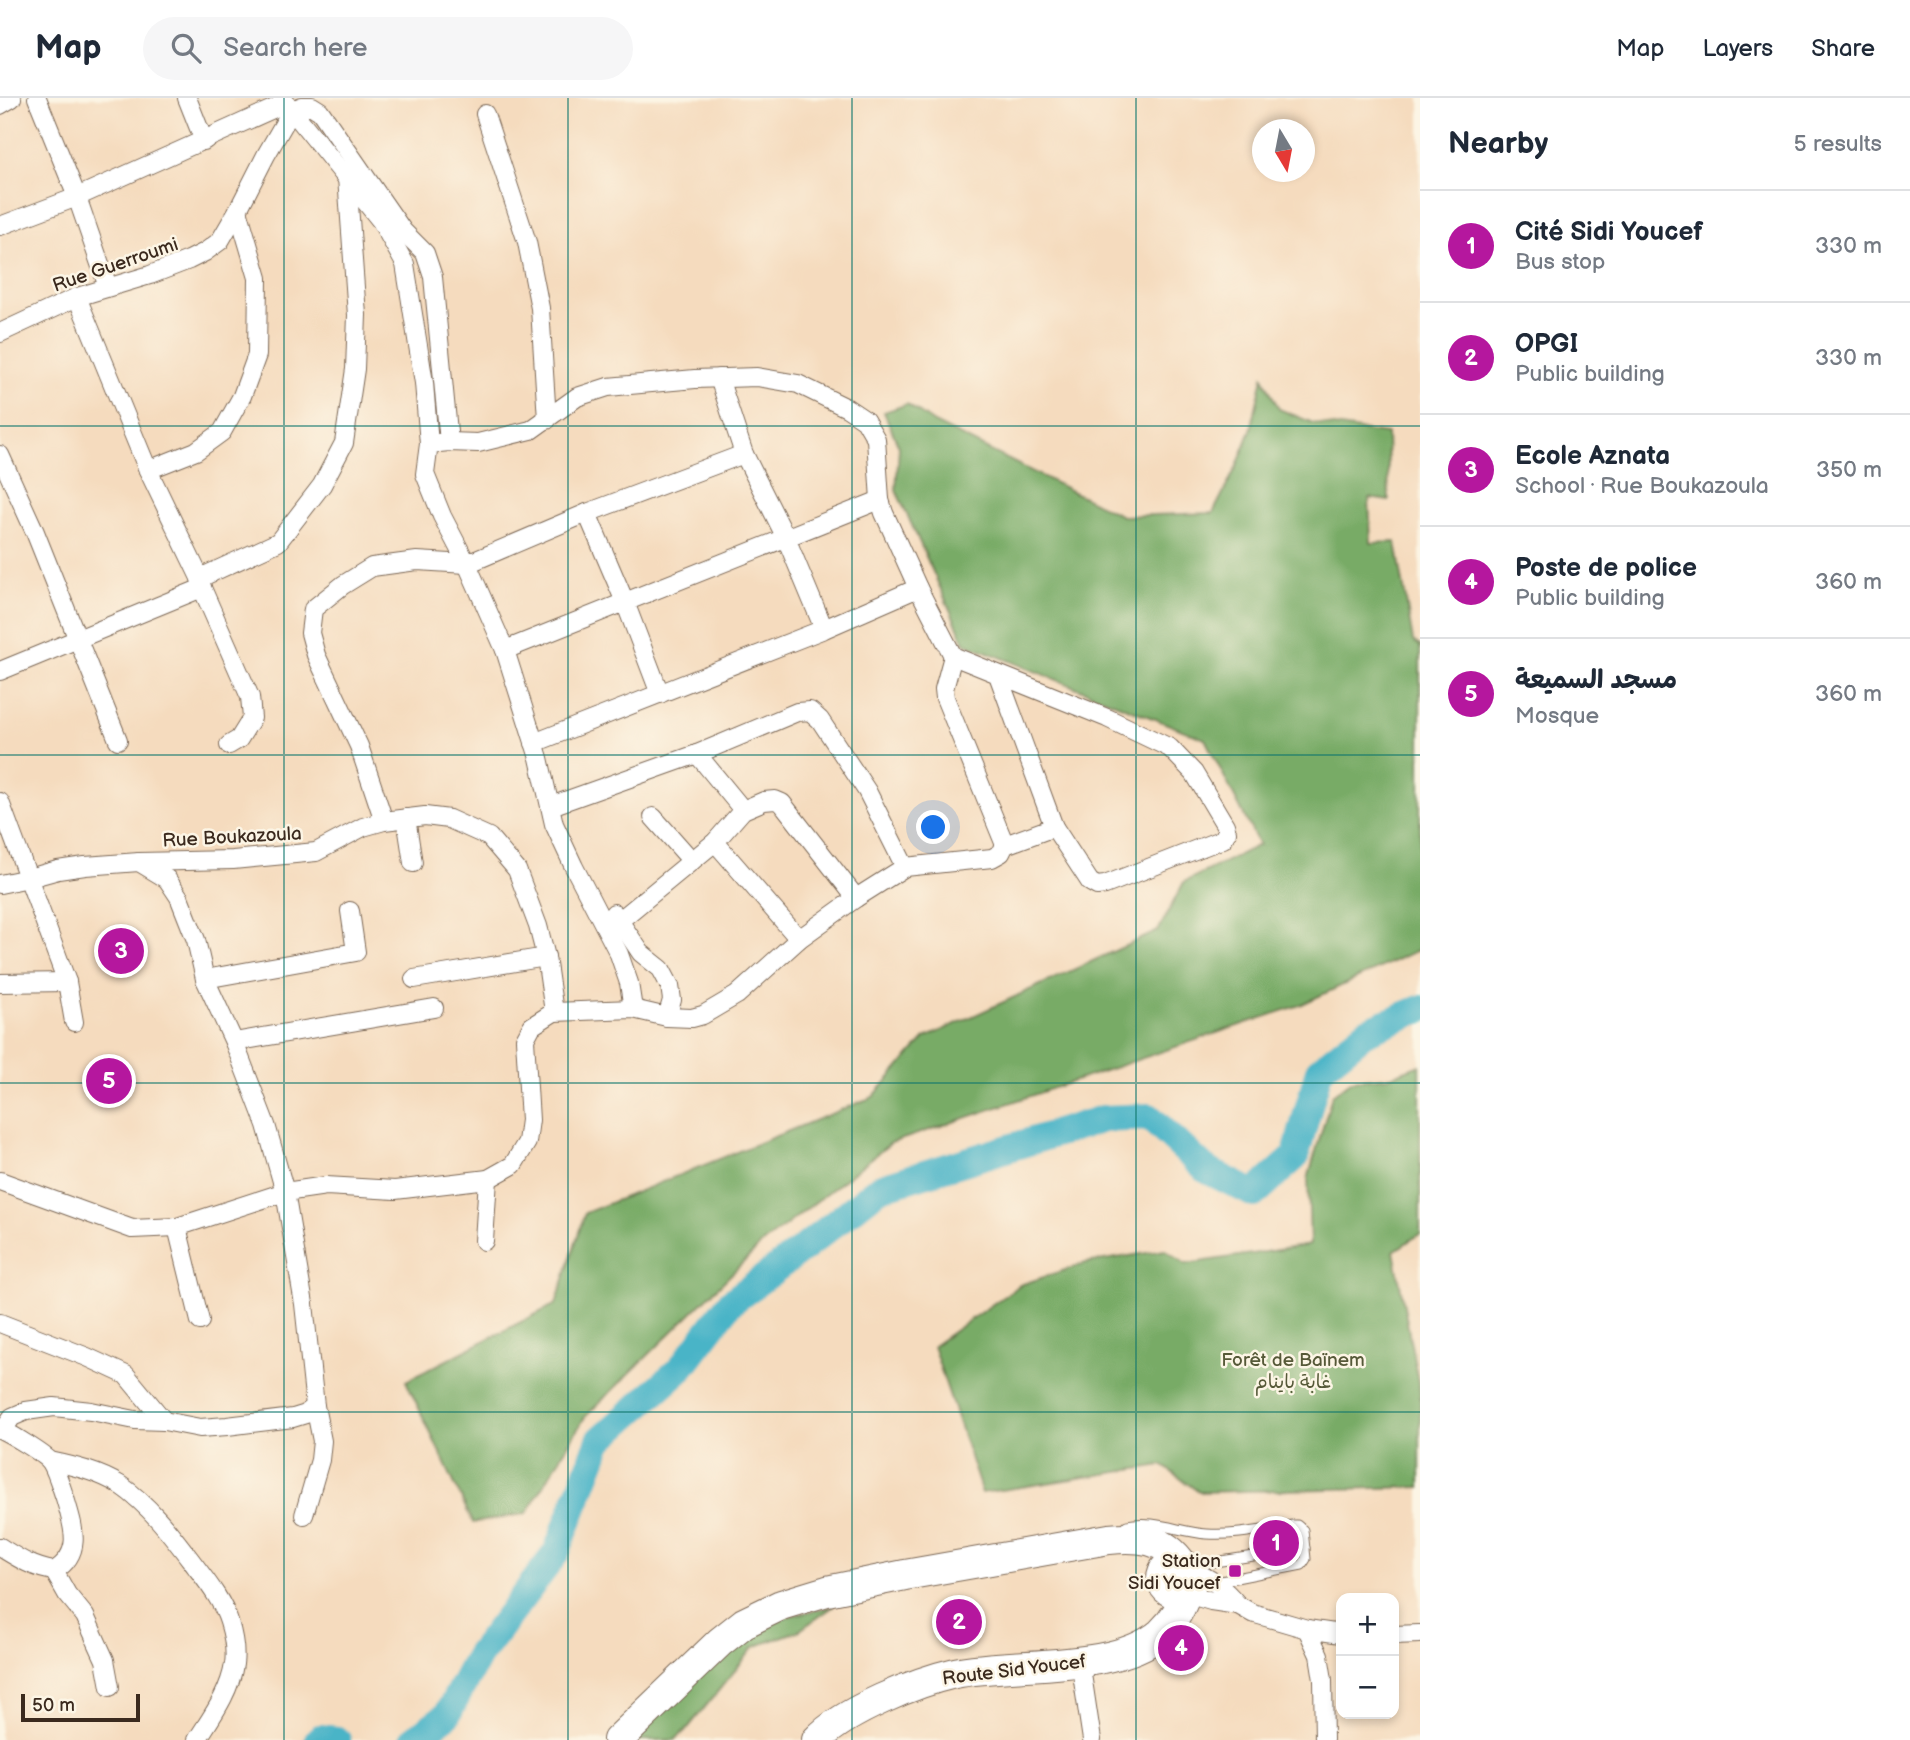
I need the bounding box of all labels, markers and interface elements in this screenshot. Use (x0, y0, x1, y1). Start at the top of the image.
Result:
search box (143, 17, 633, 80)
text: Map (35, 28, 101, 68)
icon: search (167, 29, 205, 67)
text: Search here (223, 33, 367, 64)
text: Map (1616, 34, 1664, 63)
text: Layers (1702, 34, 1773, 63)
text: Share (1811, 34, 1875, 63)
north arrow (1252, 119, 1315, 182)
text: Nearby (1448, 126, 1548, 162)
text: 5 results (1794, 130, 1882, 158)
text: Cité Sidi Youcef (1515, 217, 1703, 248)
text: 1 (1466, 232, 1476, 260)
text: 330 m (1815, 232, 1882, 260)
street label: Rue Guerroumi (50, 233, 181, 298)
text: Bus stop (1515, 248, 1605, 276)
text: OPGI (1515, 329, 1578, 360)
text: 2 (1464, 344, 1478, 372)
text: 330 m (1815, 344, 1882, 372)
text: Public building (1515, 360, 1665, 388)
text: Ecole Aznata (1515, 441, 1670, 472)
text: 3 (1464, 456, 1478, 484)
text: 350 m (1816, 456, 1882, 484)
text: School · Rue Boukazoula (1515, 472, 1769, 500)
text: Poste de police (1515, 553, 1697, 584)
text: 4 (1464, 568, 1478, 596)
text: 360 m (1815, 568, 1882, 596)
text: Public building (1515, 584, 1665, 612)
text: مسجد السميعة (1515, 665, 1677, 696)
text: 5 (1464, 680, 1478, 708)
text: 360 m (1815, 680, 1882, 708)
text: Mosque (1515, 702, 1599, 730)
your location (916, 810, 950, 844)
street label: Rue Boukazoula (162, 822, 302, 853)
pin: 3 (98, 925, 144, 977)
pin: 5 (86, 1055, 132, 1107)
park label: Forêt de Baïnem غابة باينام (1221, 1349, 1365, 1396)
pin: 1 (1253, 1517, 1299, 1569)
place label: Station Sidi Youcef (1128, 1550, 1221, 1595)
marker: Station Sidi Youcef (1227, 1563, 1243, 1579)
map controls (1336, 1593, 1399, 1719)
button: + (1336, 1593, 1399, 1656)
pin: 2 (936, 1596, 982, 1648)
pin: 4 (1158, 1622, 1204, 1674)
street label: Route Sid Youcef (941, 1650, 1087, 1691)
button: − (1336, 1656, 1399, 1719)
scale bar (21, 1691, 140, 1723)
text: 50 m (32, 1694, 75, 1717)

